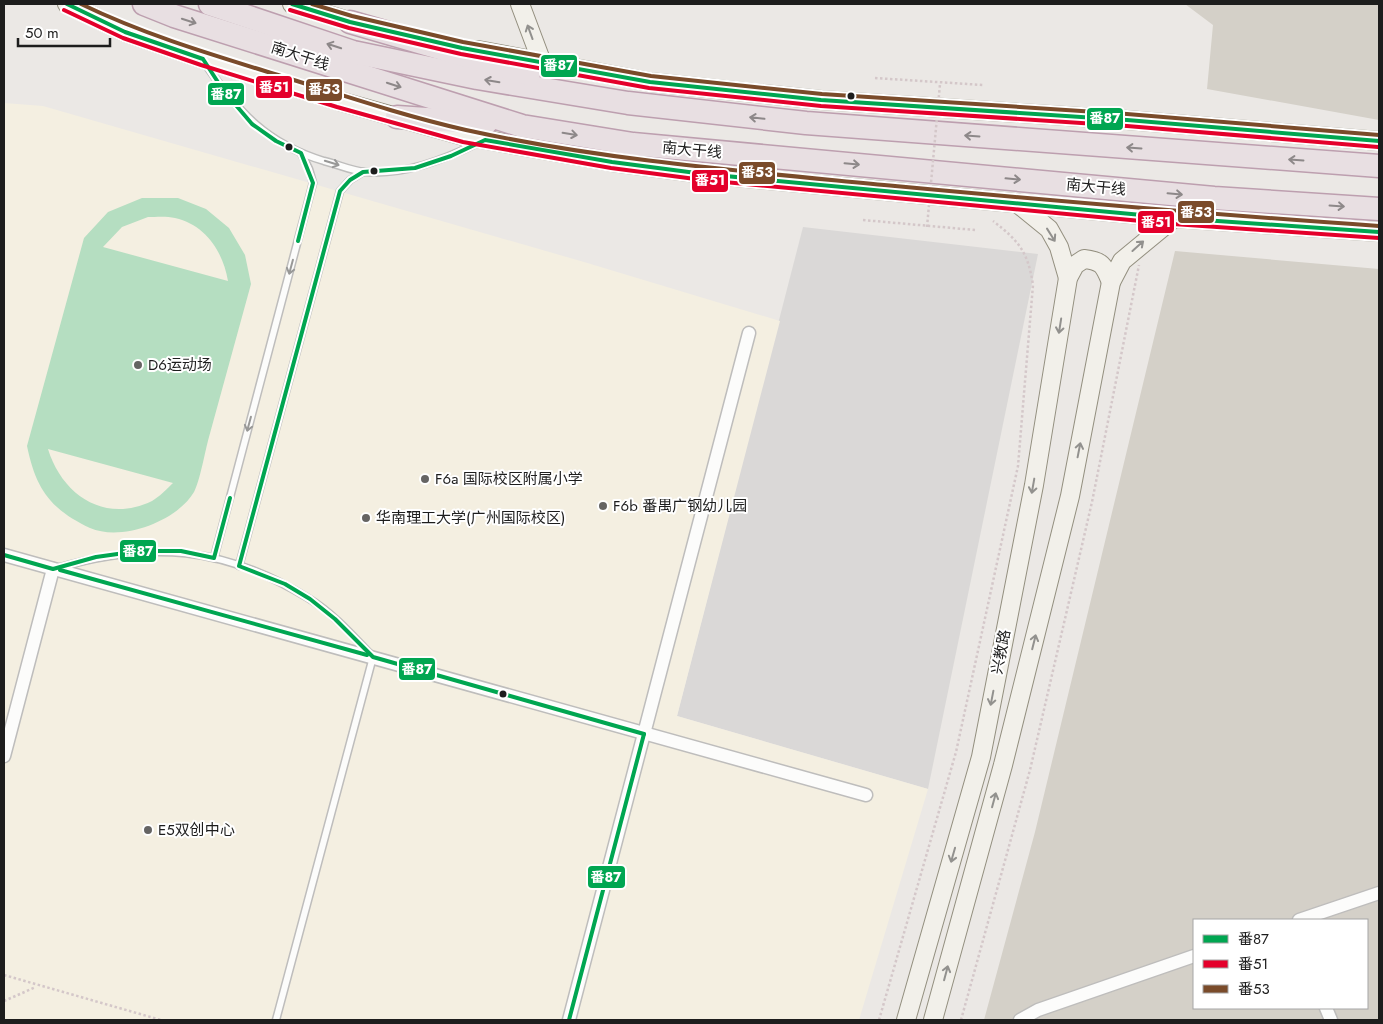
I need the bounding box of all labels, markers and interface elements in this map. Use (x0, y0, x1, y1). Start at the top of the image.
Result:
scale bar (18, 15, 110, 47)
one-way arrow (181, 16, 197, 26)
text: 50 m (25, 22, 59, 44)
one-way arrow (525, 25, 534, 40)
street label: 南大干线 (268, 36, 332, 76)
one-way arrow (326, 40, 342, 50)
line badge: 番87 (540, 54, 578, 78)
text: 番87 (543, 55, 575, 75)
line badge: 番51 (255, 75, 293, 99)
one-way arrow (485, 75, 501, 85)
text: 番51 (259, 77, 289, 97)
line badge: 番53 (305, 78, 343, 102)
text: 番53 (308, 79, 340, 99)
one-way arrow (386, 81, 402, 91)
line badge: 番87 (207, 82, 245, 106)
text: 番87 (210, 84, 242, 104)
unlabelled marker (846, 91, 856, 101)
line badge: 番87 (1086, 107, 1124, 131)
text: 番87 (1089, 108, 1121, 128)
one-way arrow (750, 113, 766, 123)
one-way arrow (562, 129, 578, 139)
one-way arrow (964, 131, 980, 140)
street label: 南大干线 (661, 136, 723, 164)
unlabelled marker (284, 142, 294, 152)
one-way arrow (1126, 143, 1142, 152)
one-way arrow (1288, 155, 1304, 165)
one-way arrow (323, 158, 339, 168)
one-way arrow (843, 160, 859, 169)
line badge: 番53 (738, 161, 776, 185)
text: 番53 (741, 162, 773, 182)
unlabelled marker (369, 166, 379, 176)
line badge: 番51 (691, 169, 729, 193)
text: 番51 (695, 170, 725, 190)
street label: 南大干线 (1065, 173, 1127, 201)
one-way arrow (1005, 174, 1021, 184)
one-way arrow (1167, 189, 1183, 199)
line badge: 番53 (1177, 200, 1215, 224)
text: 番53 (1180, 202, 1212, 222)
one-way arrow (1329, 202, 1345, 211)
line badge: 番51 (1137, 210, 1175, 234)
text: 番51 (1141, 212, 1171, 232)
one-way arrow (1047, 227, 1057, 241)
one-way arrow (1132, 241, 1145, 252)
one-way arrow (286, 258, 295, 274)
one-way arrow (1055, 318, 1065, 334)
place label: D6运动场 (148, 354, 212, 376)
marker: D6运动场 (132, 359, 144, 371)
one-way arrow (244, 415, 254, 431)
one-way arrow (1074, 442, 1084, 458)
place label: F6a 国际校区附属小学 (435, 468, 583, 490)
marker: F6a 国际校区附属小学 (419, 473, 431, 485)
one-way arrow (1028, 478, 1038, 494)
place label: F6b 番禺广钢幼儿园 (613, 495, 747, 517)
marker: F6b 番禺广钢幼儿园 (597, 500, 609, 512)
place label: 华南理工大学(广州国际校区) (376, 507, 565, 529)
marker: 华南理工大学(广州国际校区) (360, 512, 372, 524)
line badge: 番87 (119, 539, 157, 563)
text: 番87 (122, 541, 154, 561)
street label: 兴教路 (986, 628, 1016, 676)
one-way arrow (1030, 635, 1039, 651)
line badge: 番87 (398, 657, 436, 681)
text: 番87 (401, 659, 433, 679)
unlabelled marker (498, 689, 508, 699)
one-way arrow (987, 689, 997, 705)
one-way arrow (990, 792, 999, 808)
place label: E5双创中心 (158, 819, 235, 841)
marker: E5双创中心 (142, 824, 154, 836)
one-way arrow (948, 847, 957, 863)
line badge: 番87 (587, 865, 626, 889)
text: 番87 (590, 867, 622, 887)
legend (1193, 919, 1368, 1009)
text: 番87 (1238, 928, 1269, 950)
text: 番51 (1238, 953, 1268, 975)
one-way arrow (942, 966, 951, 982)
text: 番53 (1238, 978, 1270, 1000)

